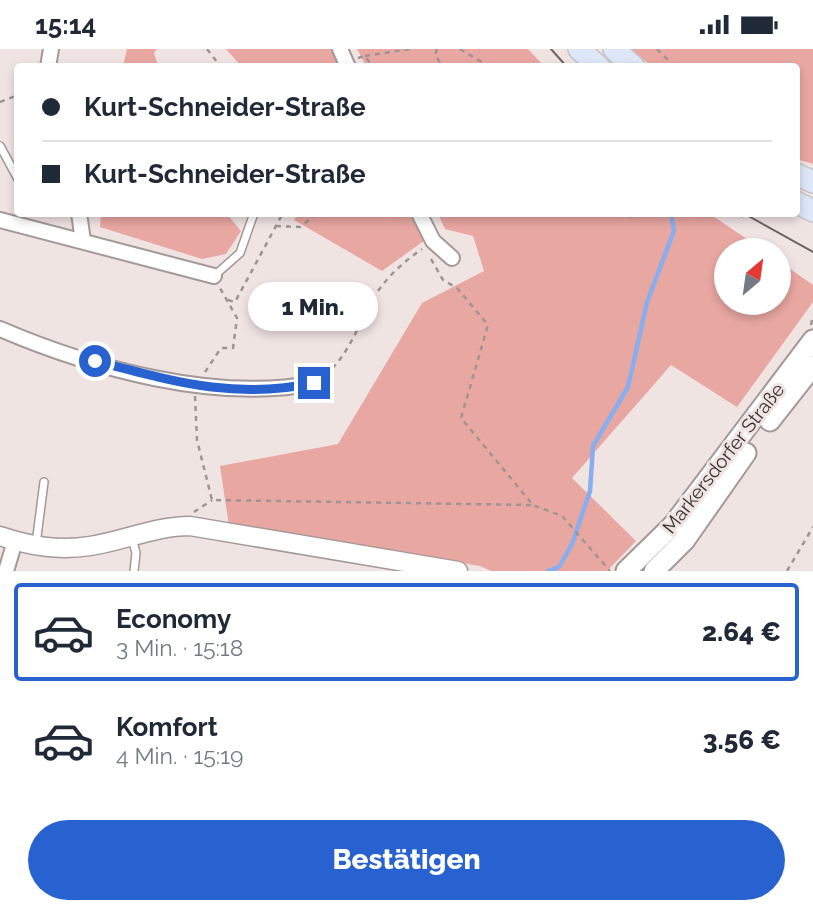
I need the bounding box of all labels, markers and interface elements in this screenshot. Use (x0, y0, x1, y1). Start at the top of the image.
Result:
text: 15:14 (35, 10, 96, 40)
text: Kurt-Schneider-Straße (84, 92, 366, 122)
text: Kurt-Schneider-Straße (84, 159, 366, 189)
north arrow (714, 238, 791, 315)
map controls (714, 238, 791, 315)
callout: 1 Min. (249, 281, 379, 331)
text: 1 Min. (282, 293, 344, 320)
route start (79, 345, 111, 377)
route end (298, 367, 330, 399)
street label: Markersdorfer Straße (658, 379, 788, 537)
icon: car (32, 601, 95, 664)
text: Economy (116, 604, 231, 634)
text: 2.64 € (702, 617, 781, 647)
text: 3 Min. · 15:18 (116, 634, 243, 661)
icon: car (32, 709, 95, 772)
text: Komfort (116, 712, 218, 742)
text: 3.56 € (703, 725, 781, 755)
text: 4 Min. · 15:19 (116, 742, 243, 769)
button: Bestätigen (28, 820, 785, 900)

